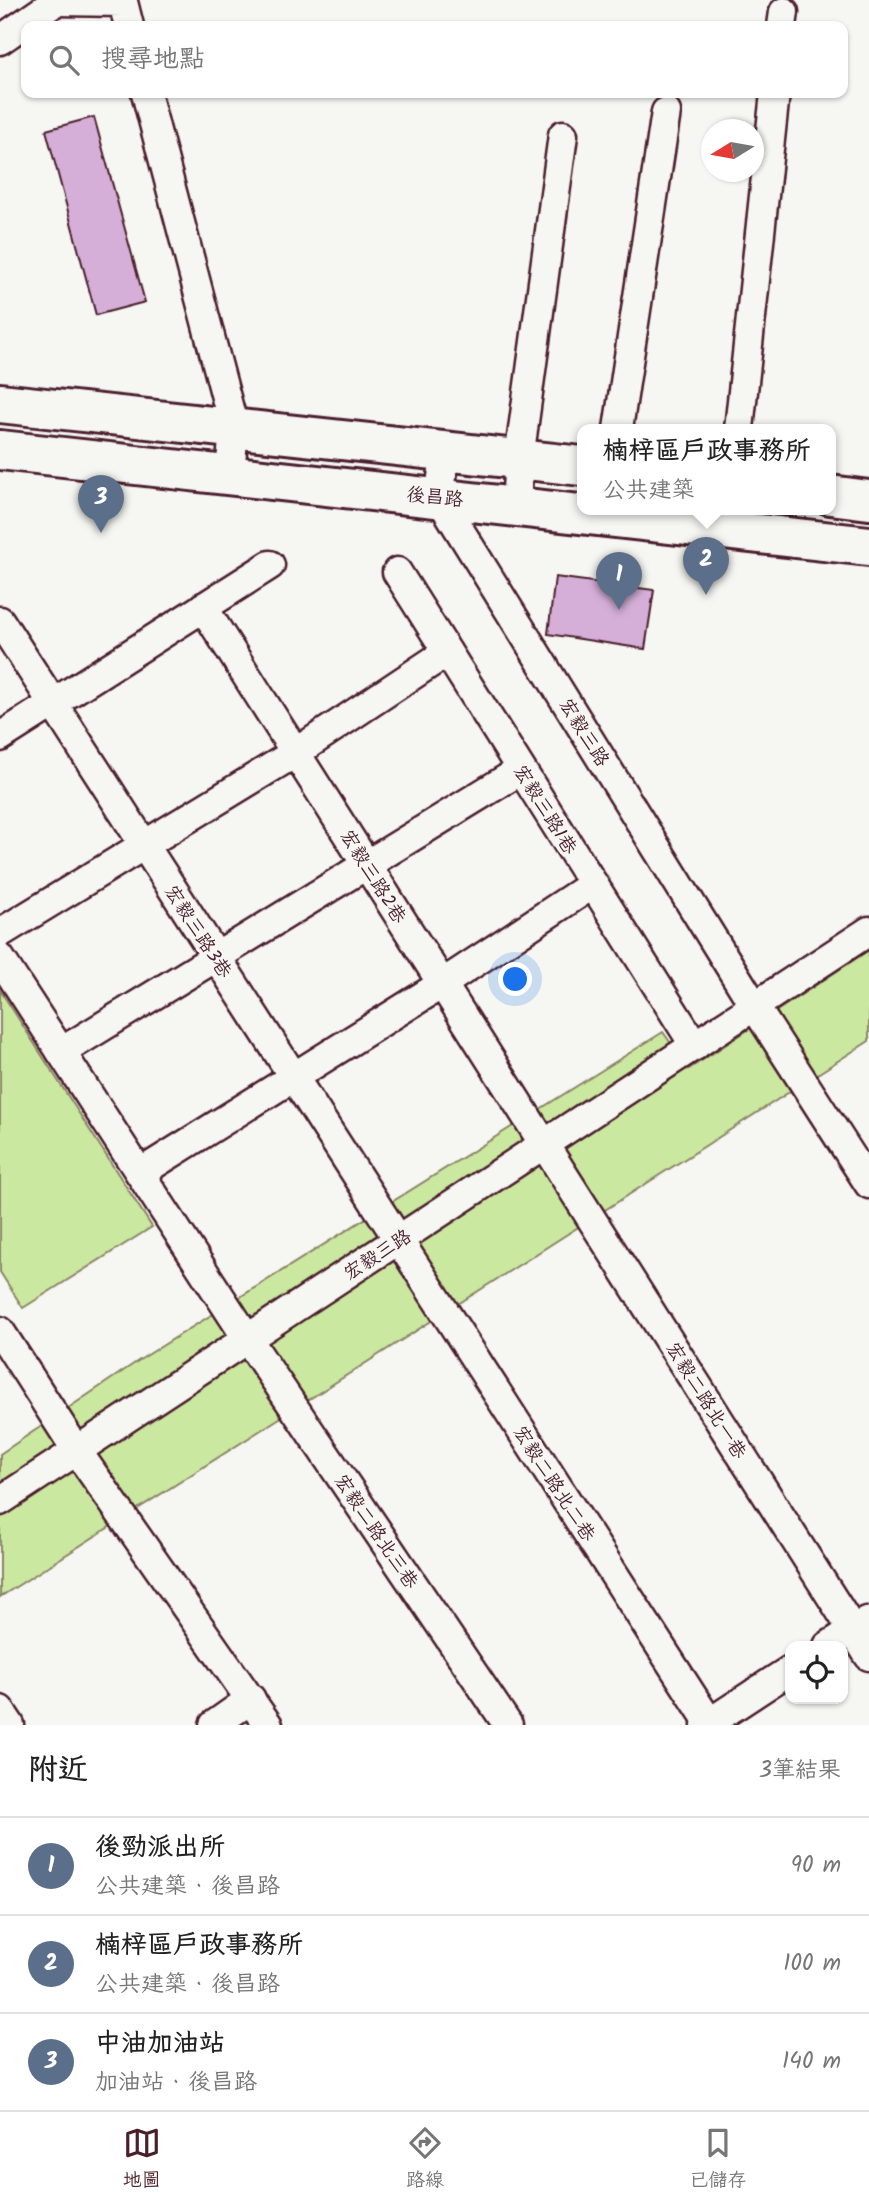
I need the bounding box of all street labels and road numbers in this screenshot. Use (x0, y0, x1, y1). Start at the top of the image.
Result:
street label: 後昌路 (405, 480, 465, 516)
street label: 宏毅三路 (550, 693, 616, 773)
street label: 宏毅三路1巷 (505, 759, 584, 861)
street label: 宏毅三路2巷 (331, 824, 413, 930)
street label: 宏毅三路3巷 (156, 880, 239, 985)
street label: 宏毅三路 (338, 1222, 418, 1289)
street label: 宏毅二路北一巷 (657, 1337, 753, 1465)
street label: 宏毅二路北二巷 (505, 1420, 602, 1548)
street label: 宏毅二路北三巷 (326, 1469, 425, 1596)

